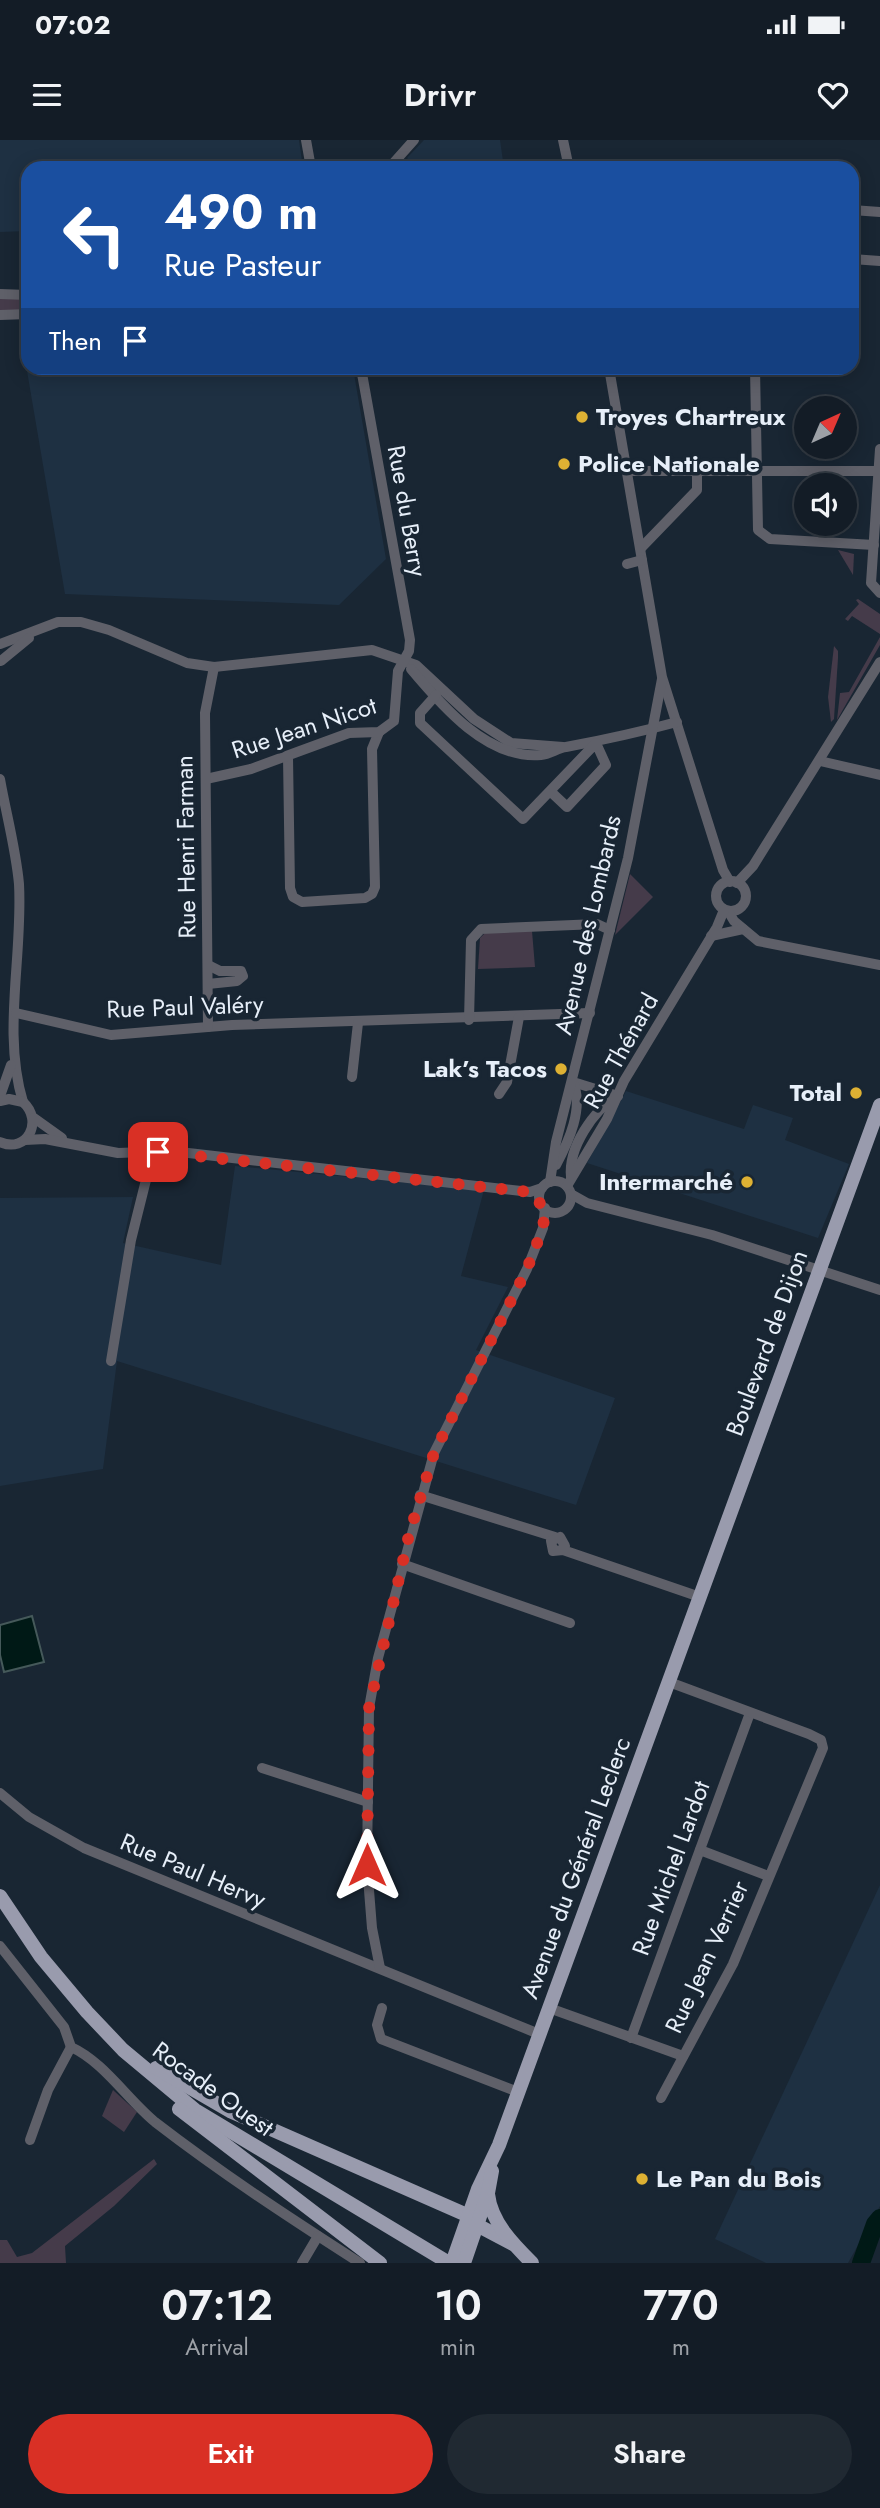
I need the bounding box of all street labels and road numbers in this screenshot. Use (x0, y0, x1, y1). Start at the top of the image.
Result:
street label: Rue du Berry (379, 443, 436, 580)
street label: Rue Jean Nicot (227, 688, 381, 767)
street label: Rue Henri Farman (166, 755, 205, 939)
street label: Avenue des Lombards (545, 812, 630, 1038)
street label: Rue Paul Valéry (106, 986, 265, 1027)
street label: Rue Thénard (574, 986, 667, 1115)
street label: Boulevard de Dijon (717, 1245, 816, 1441)
street label: Avenue du Général Leclerc (512, 1732, 639, 2003)
street label: Rue Michel Lardot (623, 1775, 718, 1960)
street label: Rue Paul Hervy (115, 1824, 272, 1917)
street label: Rue Jean Verrier (656, 1874, 758, 2039)
street label: Rocade Ouest (146, 2033, 281, 2145)

